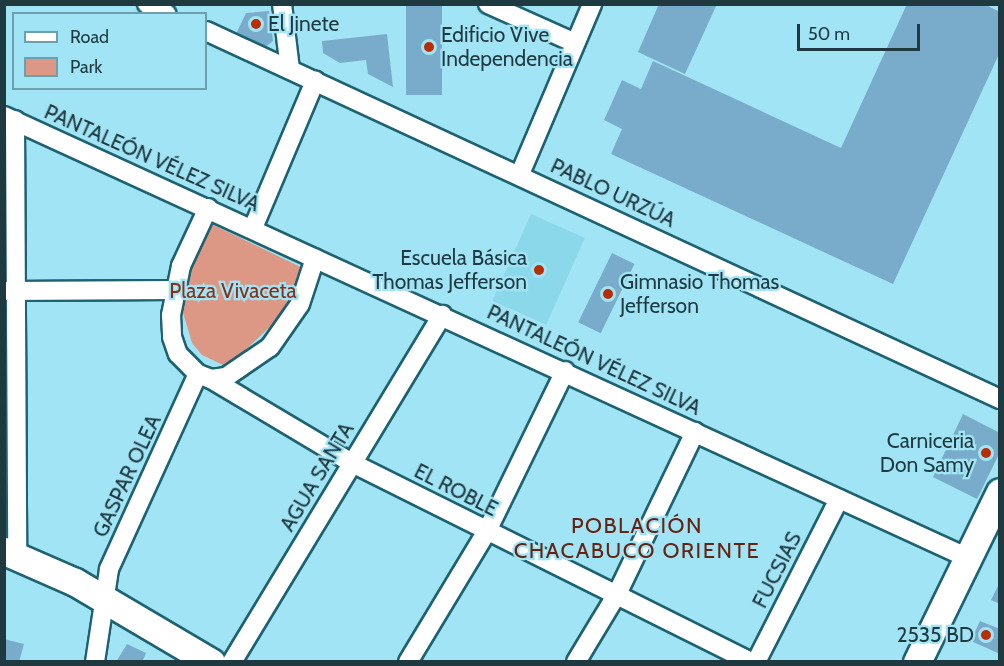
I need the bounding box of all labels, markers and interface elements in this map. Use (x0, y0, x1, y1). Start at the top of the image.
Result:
place label: El Jinete (268, 11, 339, 37)
legend (12, 12, 207, 90)
scale bar (800, 12, 923, 50)
marker: El Jinete (249, 17, 263, 31)
place label: Edificio Vive Independencia (441, 22, 573, 72)
text: 50 m (808, 23, 850, 45)
text: Road (70, 26, 109, 48)
marker: Edificio Vive Independencia (422, 40, 436, 54)
text: Park (70, 56, 102, 78)
street label: PANTALEÓN VÉLEZ SILVA (40, 99, 264, 217)
street label: PABLO URZÚA (547, 153, 679, 233)
place label: Escuela Básica Thomas Jefferson (372, 245, 527, 295)
marker: Escuela Básica Thomas Jefferson (532, 263, 546, 277)
place label: Gimnasio Thomas Jefferson (620, 269, 779, 319)
park label: Plaza Vivaceta (169, 278, 297, 304)
marker: Gimnasio Thomas Jefferson (601, 287, 615, 301)
street label: PANTALEÓN VÉLEZ SILVA (483, 299, 705, 421)
street label: GASPAR OLEA (88, 411, 166, 541)
street label: AGUA SANTA (275, 418, 359, 536)
place label: Carniceria Don Samy (880, 428, 974, 478)
marker: Carniceria Don Samy (979, 446, 993, 460)
street label: EL ROBLE (410, 458, 502, 522)
district label: POBLACIÓN CHACABUCO ORIENTE (514, 512, 760, 564)
street label: FUCSIAS (747, 528, 807, 612)
place label: 2535 BD (896, 622, 974, 648)
marker: 2535 BD (979, 628, 993, 642)

